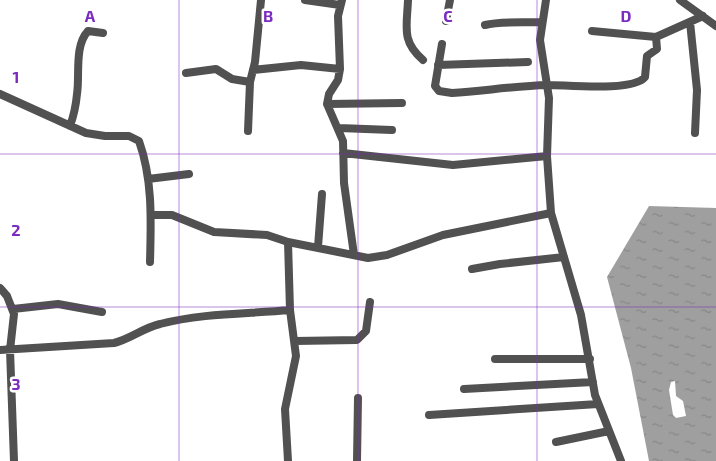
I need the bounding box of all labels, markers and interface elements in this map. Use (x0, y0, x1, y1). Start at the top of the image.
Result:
text: A (85, 6, 96, 25)
text: B (263, 6, 273, 25)
text: C (443, 6, 453, 25)
text: D (621, 6, 632, 25)
text: 1 (13, 67, 19, 86)
text: 2 (11, 220, 21, 239)
text: 3 (11, 374, 21, 393)

